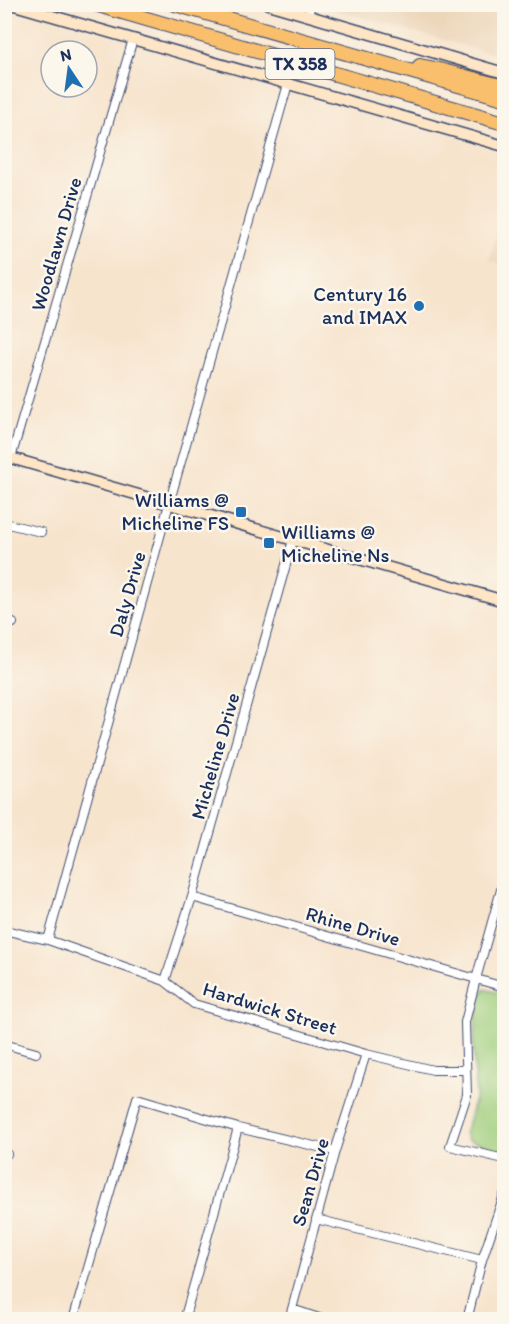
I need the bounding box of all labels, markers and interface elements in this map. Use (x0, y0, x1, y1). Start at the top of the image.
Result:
north arrow (39, 39, 99, 99)
text: N (58, 44, 73, 65)
road number: TX 358 (266, 49, 334, 79)
street label: Woodlawn Drive (25, 174, 87, 314)
place label: Century 16 and IMAX (313, 282, 407, 329)
marker: Century 16 and IMAX (412, 299, 426, 313)
place label: Williams @ Micheline FS (121, 488, 229, 535)
marker: Williams @ Micheline FS (234, 505, 248, 519)
place label: Williams @ Micheline Ns (281, 520, 390, 567)
marker: Williams @ Micheline Ns (262, 536, 276, 550)
street label: Daly Drive (103, 548, 151, 640)
street label: Micheline Drive (185, 690, 245, 822)
street label: Rhine Drive (303, 901, 403, 951)
street label: Hardwick Street (200, 976, 340, 1040)
street label: Sean Drive (286, 1135, 334, 1229)

